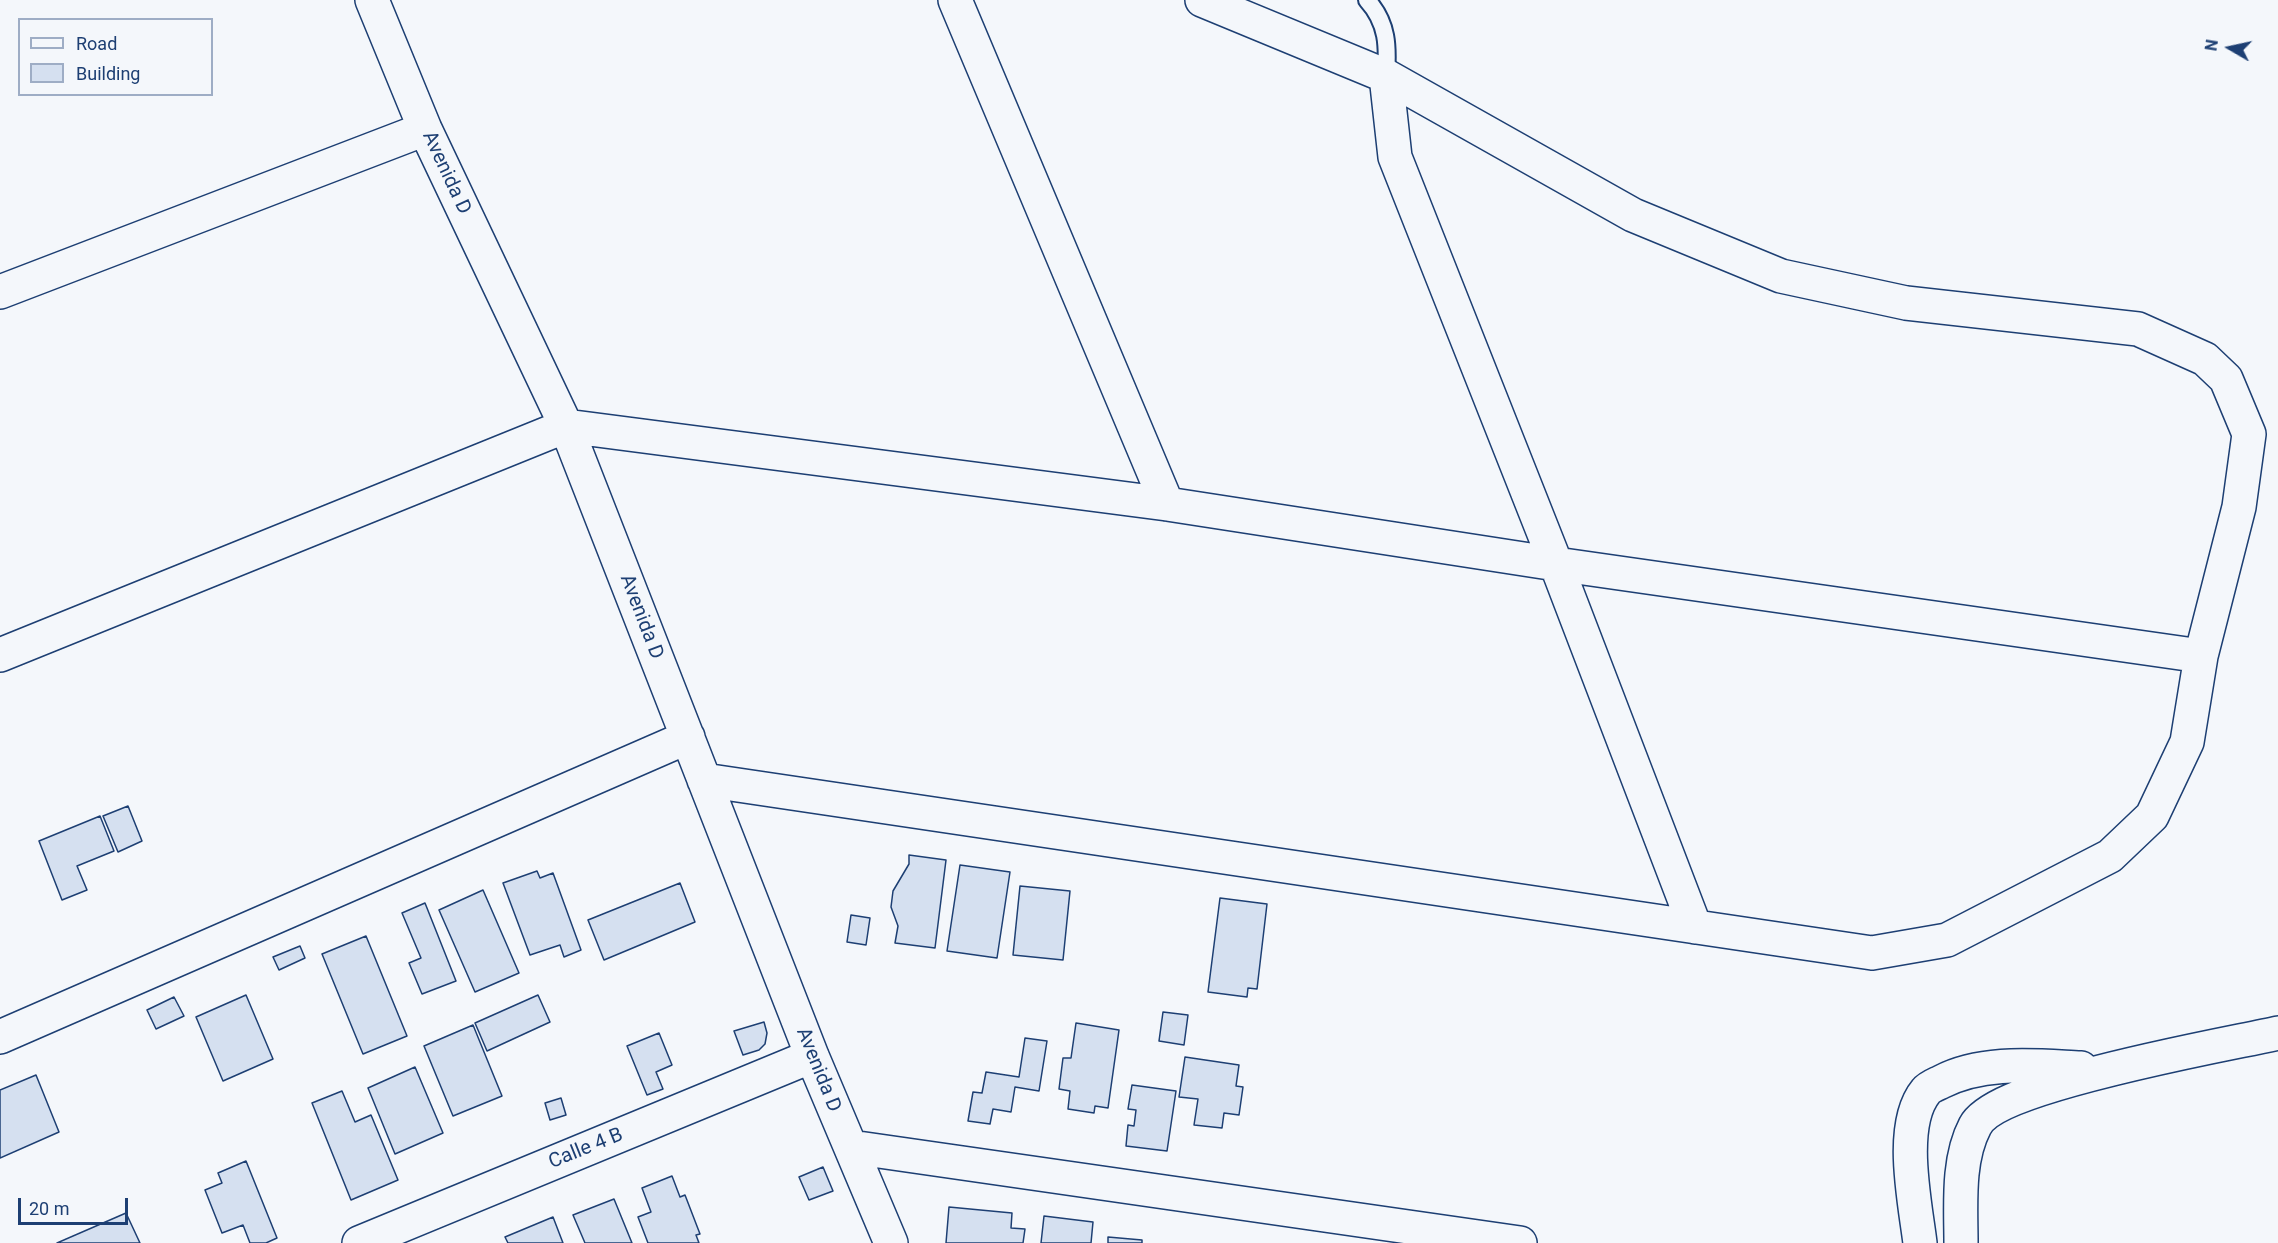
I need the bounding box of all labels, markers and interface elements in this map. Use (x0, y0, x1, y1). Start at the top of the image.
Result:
legend (18, 18, 213, 96)
north arrow (2200, 18, 2260, 78)
text: Road (76, 33, 117, 54)
text: N (2201, 38, 2222, 52)
text: Building (76, 63, 140, 84)
street label: Avenida D (416, 128, 476, 218)
street label: Avenida D (614, 571, 668, 663)
street label: Avenida D (790, 1024, 846, 1116)
street label: Calle 4 B (545, 1123, 627, 1175)
scale bar (21, 1186, 130, 1224)
text: 20 m (29, 1198, 69, 1219)

